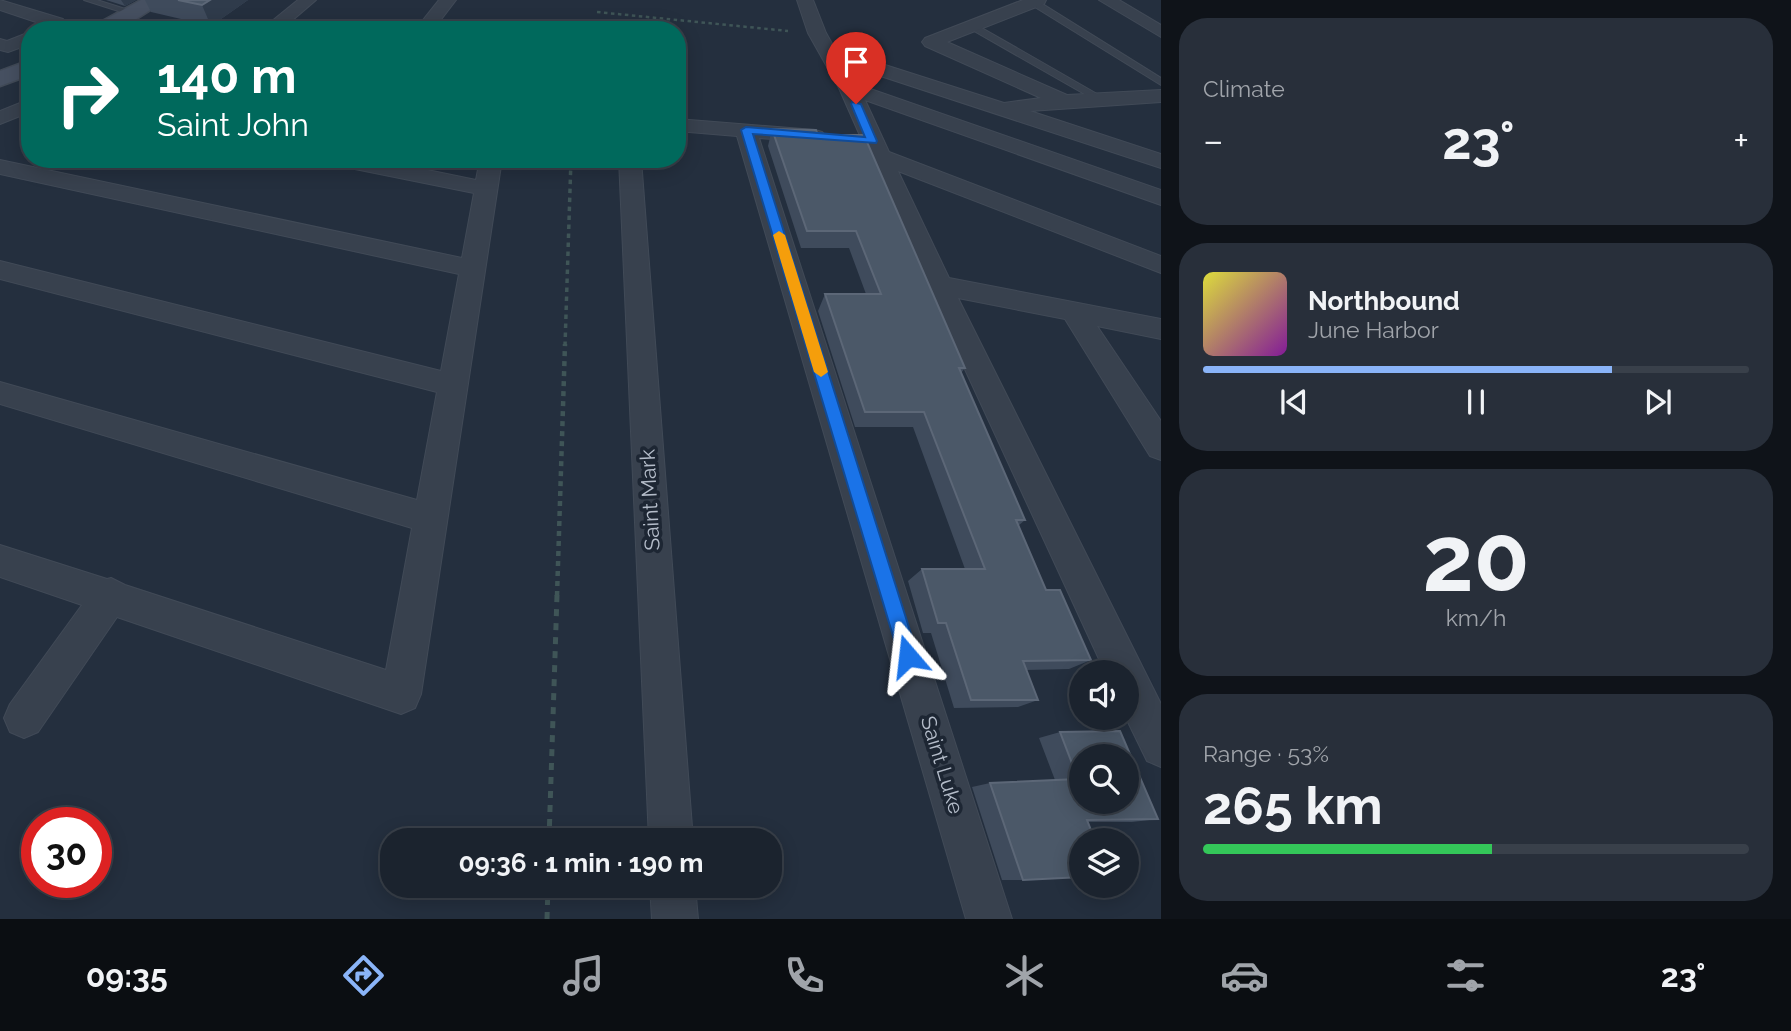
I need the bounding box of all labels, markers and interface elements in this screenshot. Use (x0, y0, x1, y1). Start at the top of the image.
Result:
pin (826, 32, 886, 104)
icon: arrive (837, 43, 875, 81)
text: 140 m (157, 47, 297, 104)
icon: right (42, 49, 133, 140)
text: Climate (1203, 75, 1285, 102)
text: Saint John (157, 106, 309, 143)
text: 23° (1442, 110, 1515, 171)
text: − (1203, 118, 1223, 163)
text: + (1733, 118, 1749, 163)
text: Northbound (1308, 286, 1460, 316)
text: June Harbor (1308, 316, 1439, 343)
icon: previous (1275, 383, 1313, 421)
icon: pause (1457, 383, 1495, 421)
icon: next (1639, 383, 1677, 421)
street label: Saint Mark (634, 449, 665, 551)
text: 20 (1422, 505, 1530, 612)
text: km/h (1446, 604, 1506, 631)
position arrow (871, 619, 945, 693)
map controls (1069, 660, 1139, 898)
button: sound (1069, 660, 1139, 730)
street label: Saint Luke (916, 713, 969, 817)
text: Range · 53% (1203, 740, 1329, 767)
button: search (1069, 744, 1139, 814)
text: 265 km (1203, 775, 1383, 836)
speed limit sign: 30 (21, 807, 112, 898)
button: layers (1069, 828, 1139, 898)
text: 09:36 · 1 min · 190 m (459, 848, 703, 878)
icon: directions (339, 951, 388, 1000)
icon: music (559, 951, 608, 1000)
icon: phone (780, 951, 829, 1000)
icon: climate (1000, 951, 1049, 1000)
icon: car (1220, 951, 1269, 1000)
icon: filters (1441, 951, 1490, 1000)
text: 09:35 (86, 957, 168, 994)
text: 23° (1661, 957, 1705, 994)

